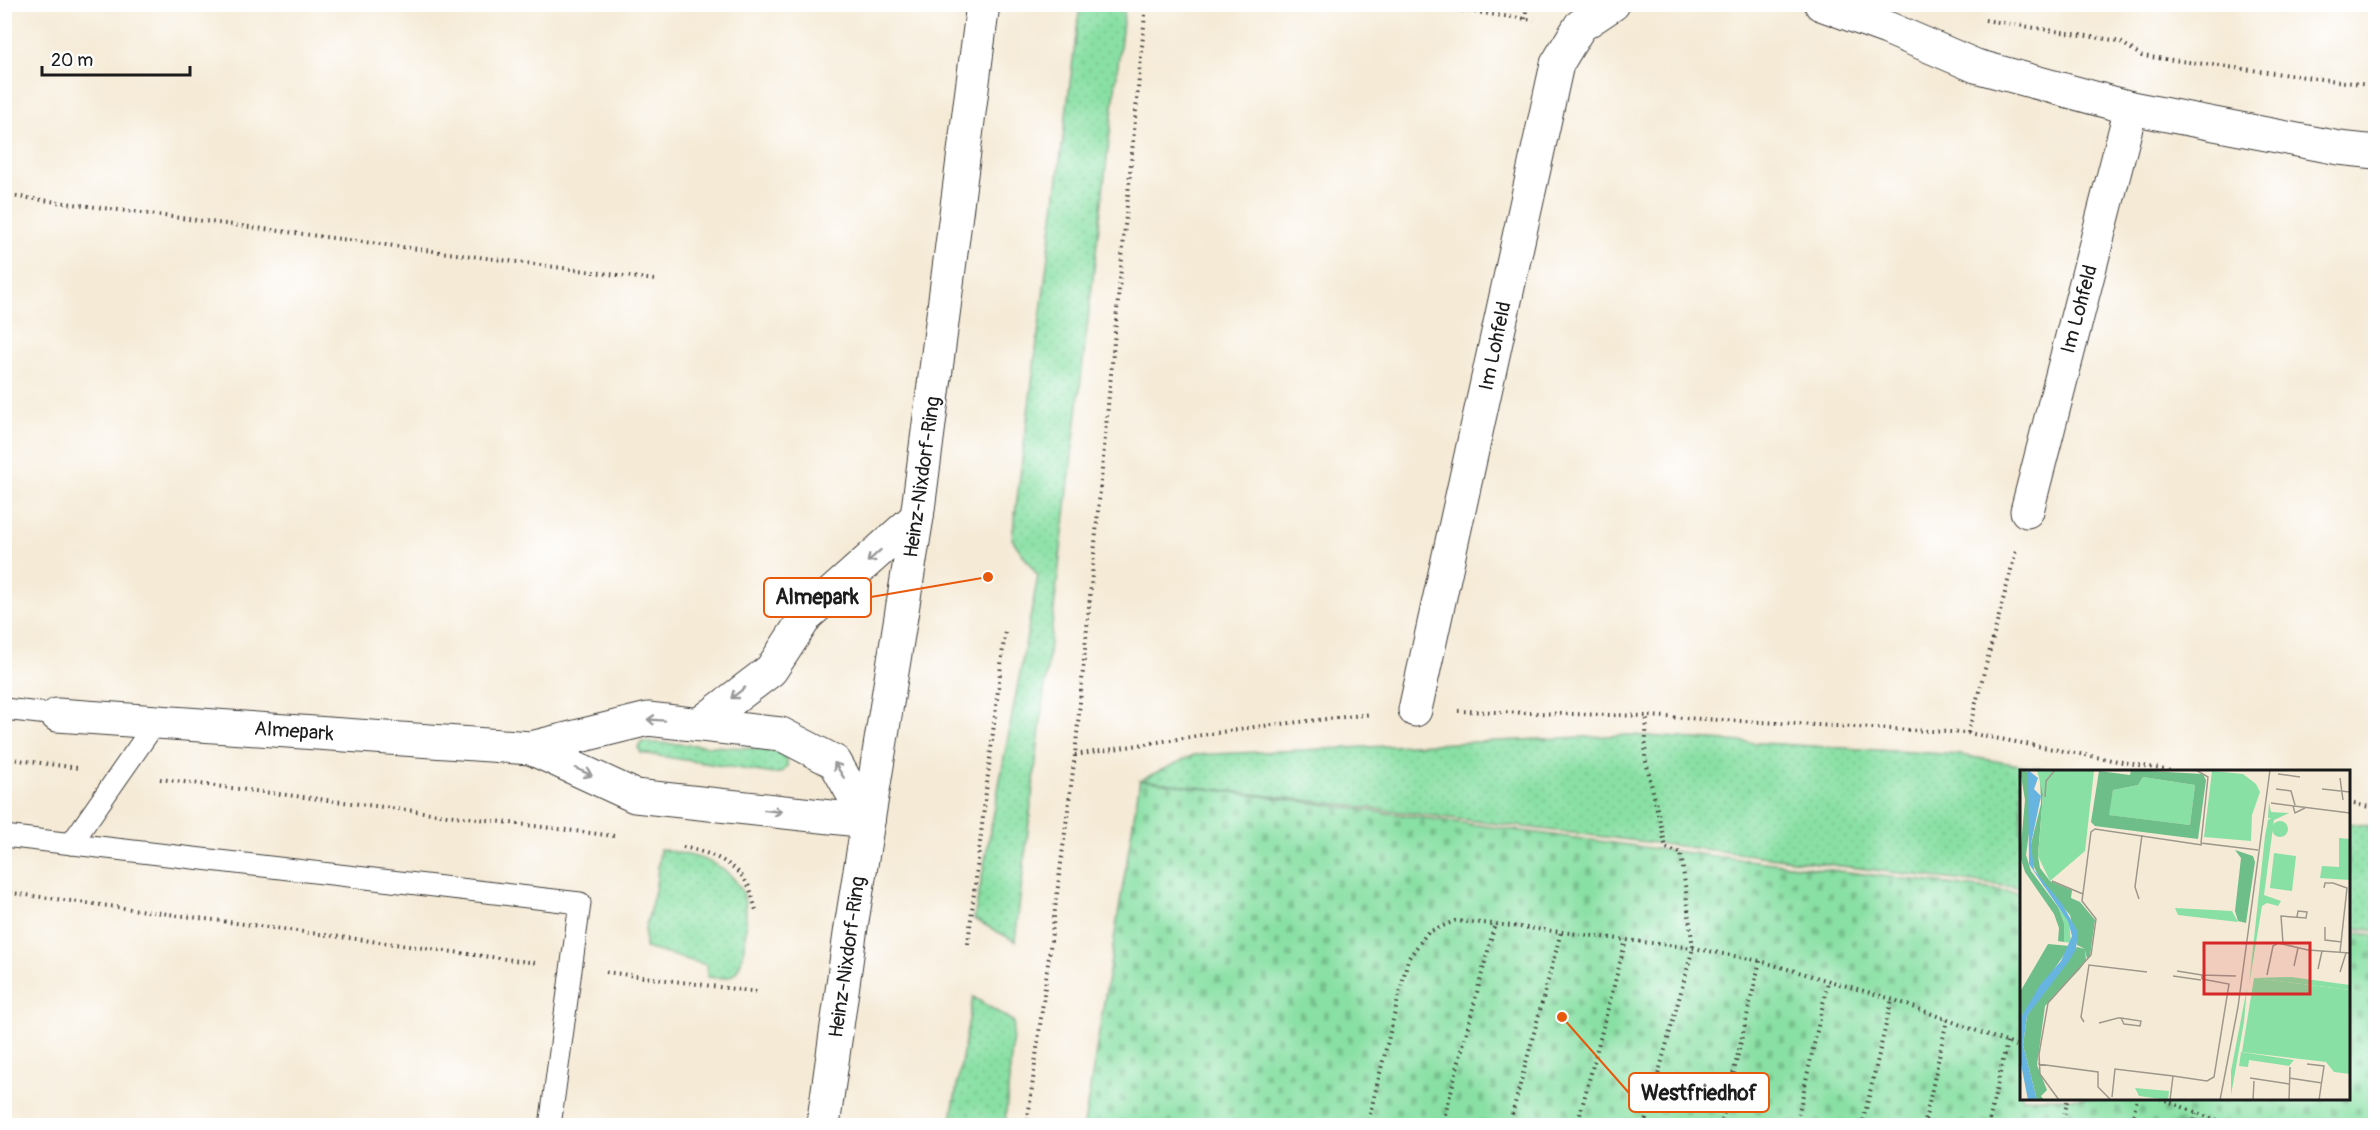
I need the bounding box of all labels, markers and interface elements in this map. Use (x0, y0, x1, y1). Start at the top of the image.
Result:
scale bar (42, 39, 190, 77)
text: 20 m (51, 49, 93, 72)
street label: Im Lohfeld (2055, 262, 2103, 356)
street label: Im Lohfeld (1473, 299, 1517, 393)
street label: Heinz-Nixdorf-Ring (898, 395, 946, 559)
one-way arrow (866, 549, 881, 563)
callout: Almepark (764, 578, 871, 617)
text: Almepark (775, 584, 859, 611)
one-way arrow (730, 687, 746, 700)
one-way arrow (647, 715, 667, 726)
street label: Almepark (253, 716, 335, 746)
one-way arrow (833, 762, 845, 779)
one-way arrow (575, 767, 593, 779)
inset map (2020, 770, 2350, 1100)
one-way arrow (763, 806, 783, 817)
street label: Heinz-Nixdorf-Ring (823, 875, 871, 1039)
callout: Westfriedhof (1629, 1073, 1769, 1112)
text: Westfriedhof (1641, 1080, 1758, 1107)

